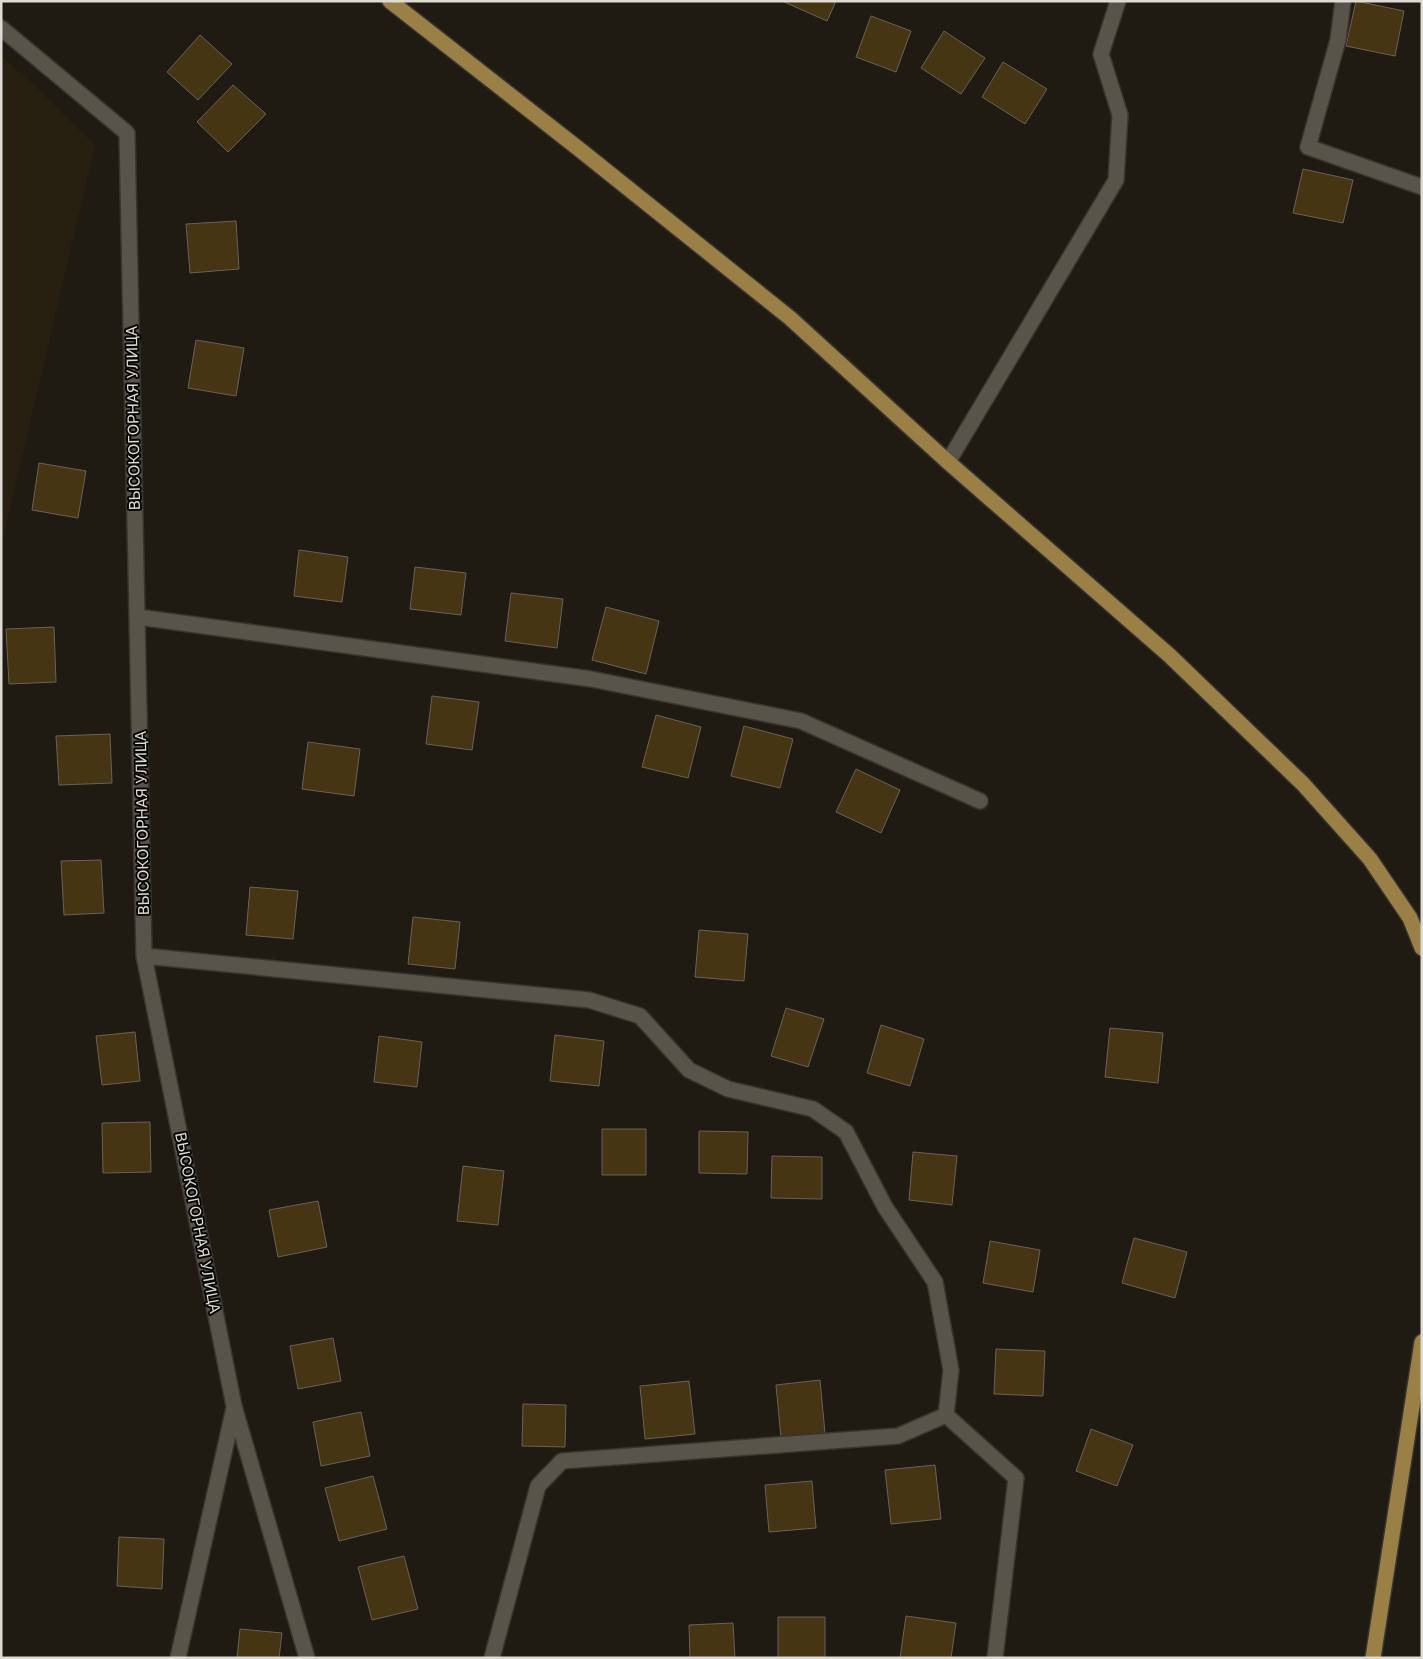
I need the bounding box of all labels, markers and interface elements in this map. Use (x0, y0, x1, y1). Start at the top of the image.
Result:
street label: ВЫСОКОГОРНАЯ УЛИЦА (122, 326, 144, 510)
street label: ВЫСОКОГОРНАЯ УЛИЦА (131, 731, 153, 915)
street label: ВЫСОКОГОРНАЯ УЛИЦА (171, 1131, 225, 1315)

